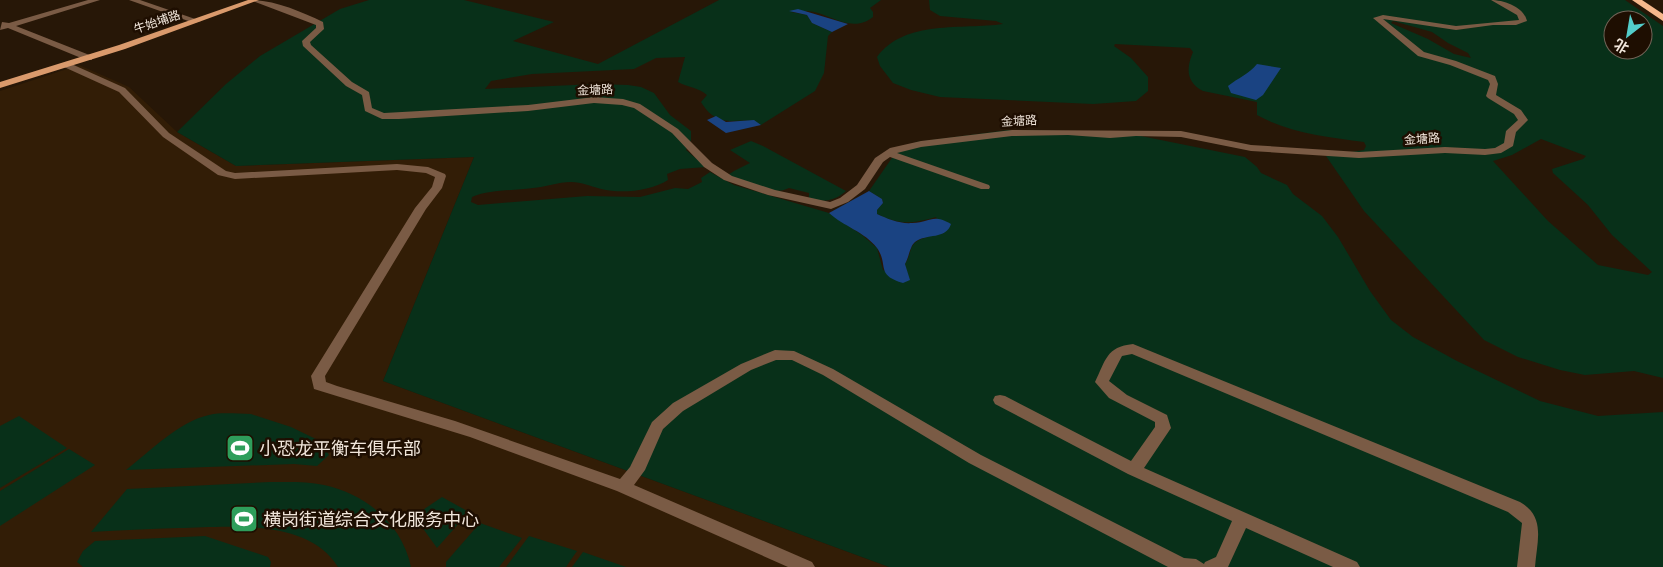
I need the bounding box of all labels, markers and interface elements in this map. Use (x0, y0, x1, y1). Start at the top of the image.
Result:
street label: 牛始埔路 (132, 7, 182, 37)
north arrow (1603, 10, 1653, 60)
text: 北 (1610, 34, 1632, 58)
street label: 金塘路 (577, 81, 613, 99)
street label: 金塘路 (1001, 112, 1037, 130)
street label: 金塘路 (1403, 130, 1441, 148)
sports icon: 小恐龙平衡车俱乐部 (225, 433, 255, 463)
place label: 小恐龙平衡车俱乐部 (259, 436, 421, 461)
sports icon: 横岗街道综合文化服务中心 (229, 504, 259, 534)
place label: 横岗街道综合文化服务中心 (263, 507, 479, 532)

